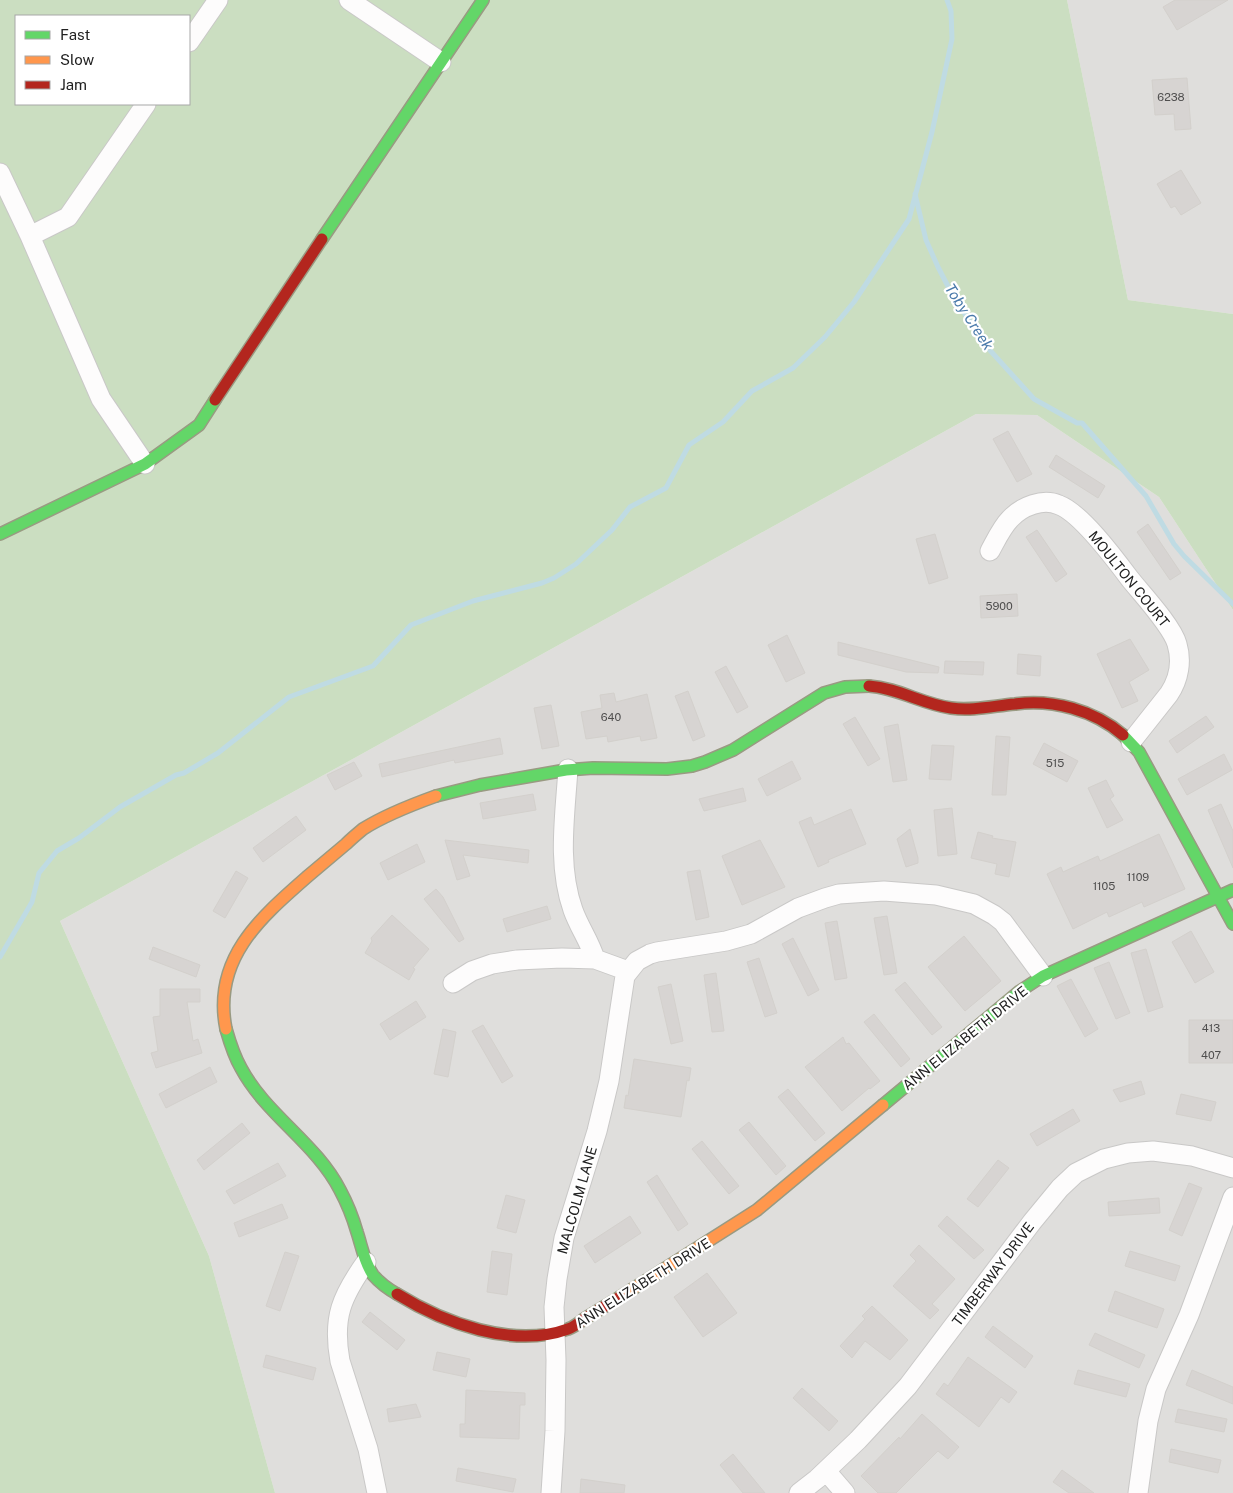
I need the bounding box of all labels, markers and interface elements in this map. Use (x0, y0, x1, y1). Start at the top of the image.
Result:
legend (15, 15, 190, 105)
text: Fast (60, 26, 90, 43)
text: Slow (60, 51, 95, 68)
text: Jam (60, 76, 87, 93)
house number: 6238 (1157, 91, 1185, 103)
water label: Toby Creek (942, 280, 998, 354)
street label: MOULTON COURT (1085, 528, 1173, 630)
house number: 5900 (985, 600, 1013, 612)
house number: 640 (601, 711, 622, 723)
house number: 515 (1046, 757, 1064, 769)
house number: 1109 (1127, 871, 1149, 883)
house number: 1105 (1093, 880, 1115, 892)
street label: ANN ELIZABETH DRIVE (899, 983, 1031, 1093)
house number: 413 (1202, 1022, 1220, 1034)
house number: 407 (1201, 1049, 1221, 1061)
street label: MALCOLM LANE (554, 1144, 600, 1256)
street label: TIMBERWAY DRIVE (949, 1219, 1037, 1329)
street label: ANN ELIZABETH DRIVE (572, 1235, 714, 1331)

